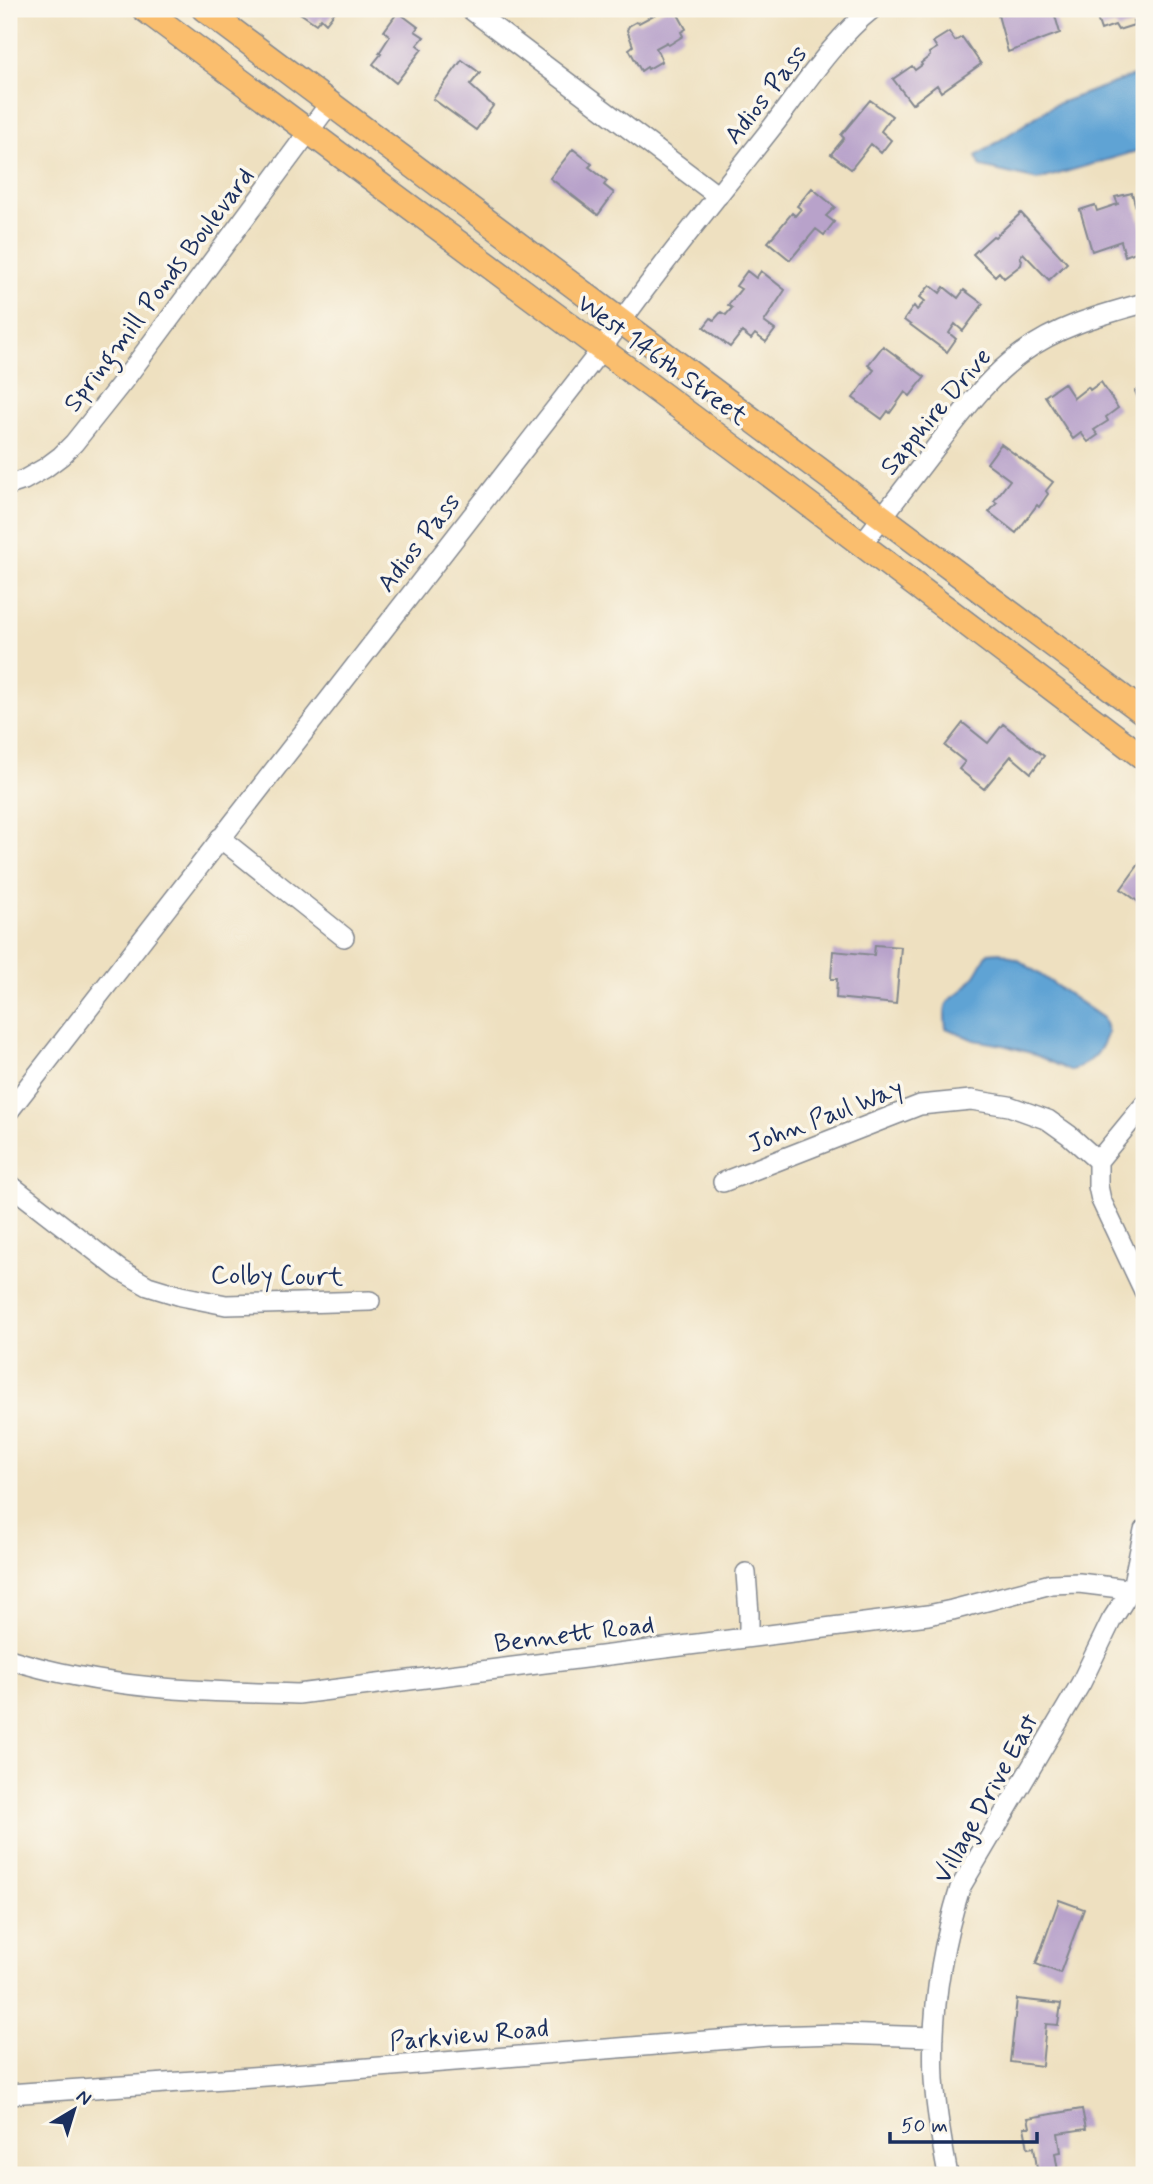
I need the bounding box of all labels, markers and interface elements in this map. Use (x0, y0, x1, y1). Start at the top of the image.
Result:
street label: Adios Pass (717, 39, 816, 152)
street label: Springmill Ponds Boulevard (56, 161, 265, 421)
street label: West 146th Street (570, 287, 754, 434)
street label: Sapphire Drive (873, 341, 1000, 483)
street label: Adios Pass (370, 487, 469, 600)
street label: John Paul Way (743, 1072, 908, 1162)
street label: Colby Court (210, 1259, 344, 1295)
street label: Bennett Road (492, 1608, 656, 1662)
street label: Village Drive East (926, 1708, 1048, 1890)
street label: Parkview Road (388, 2012, 550, 2060)
north arrow (38, 2076, 108, 2146)
text: N (71, 2084, 96, 2112)
scale bar (890, 2100, 1038, 2144)
text: 50 m (901, 2112, 948, 2140)

